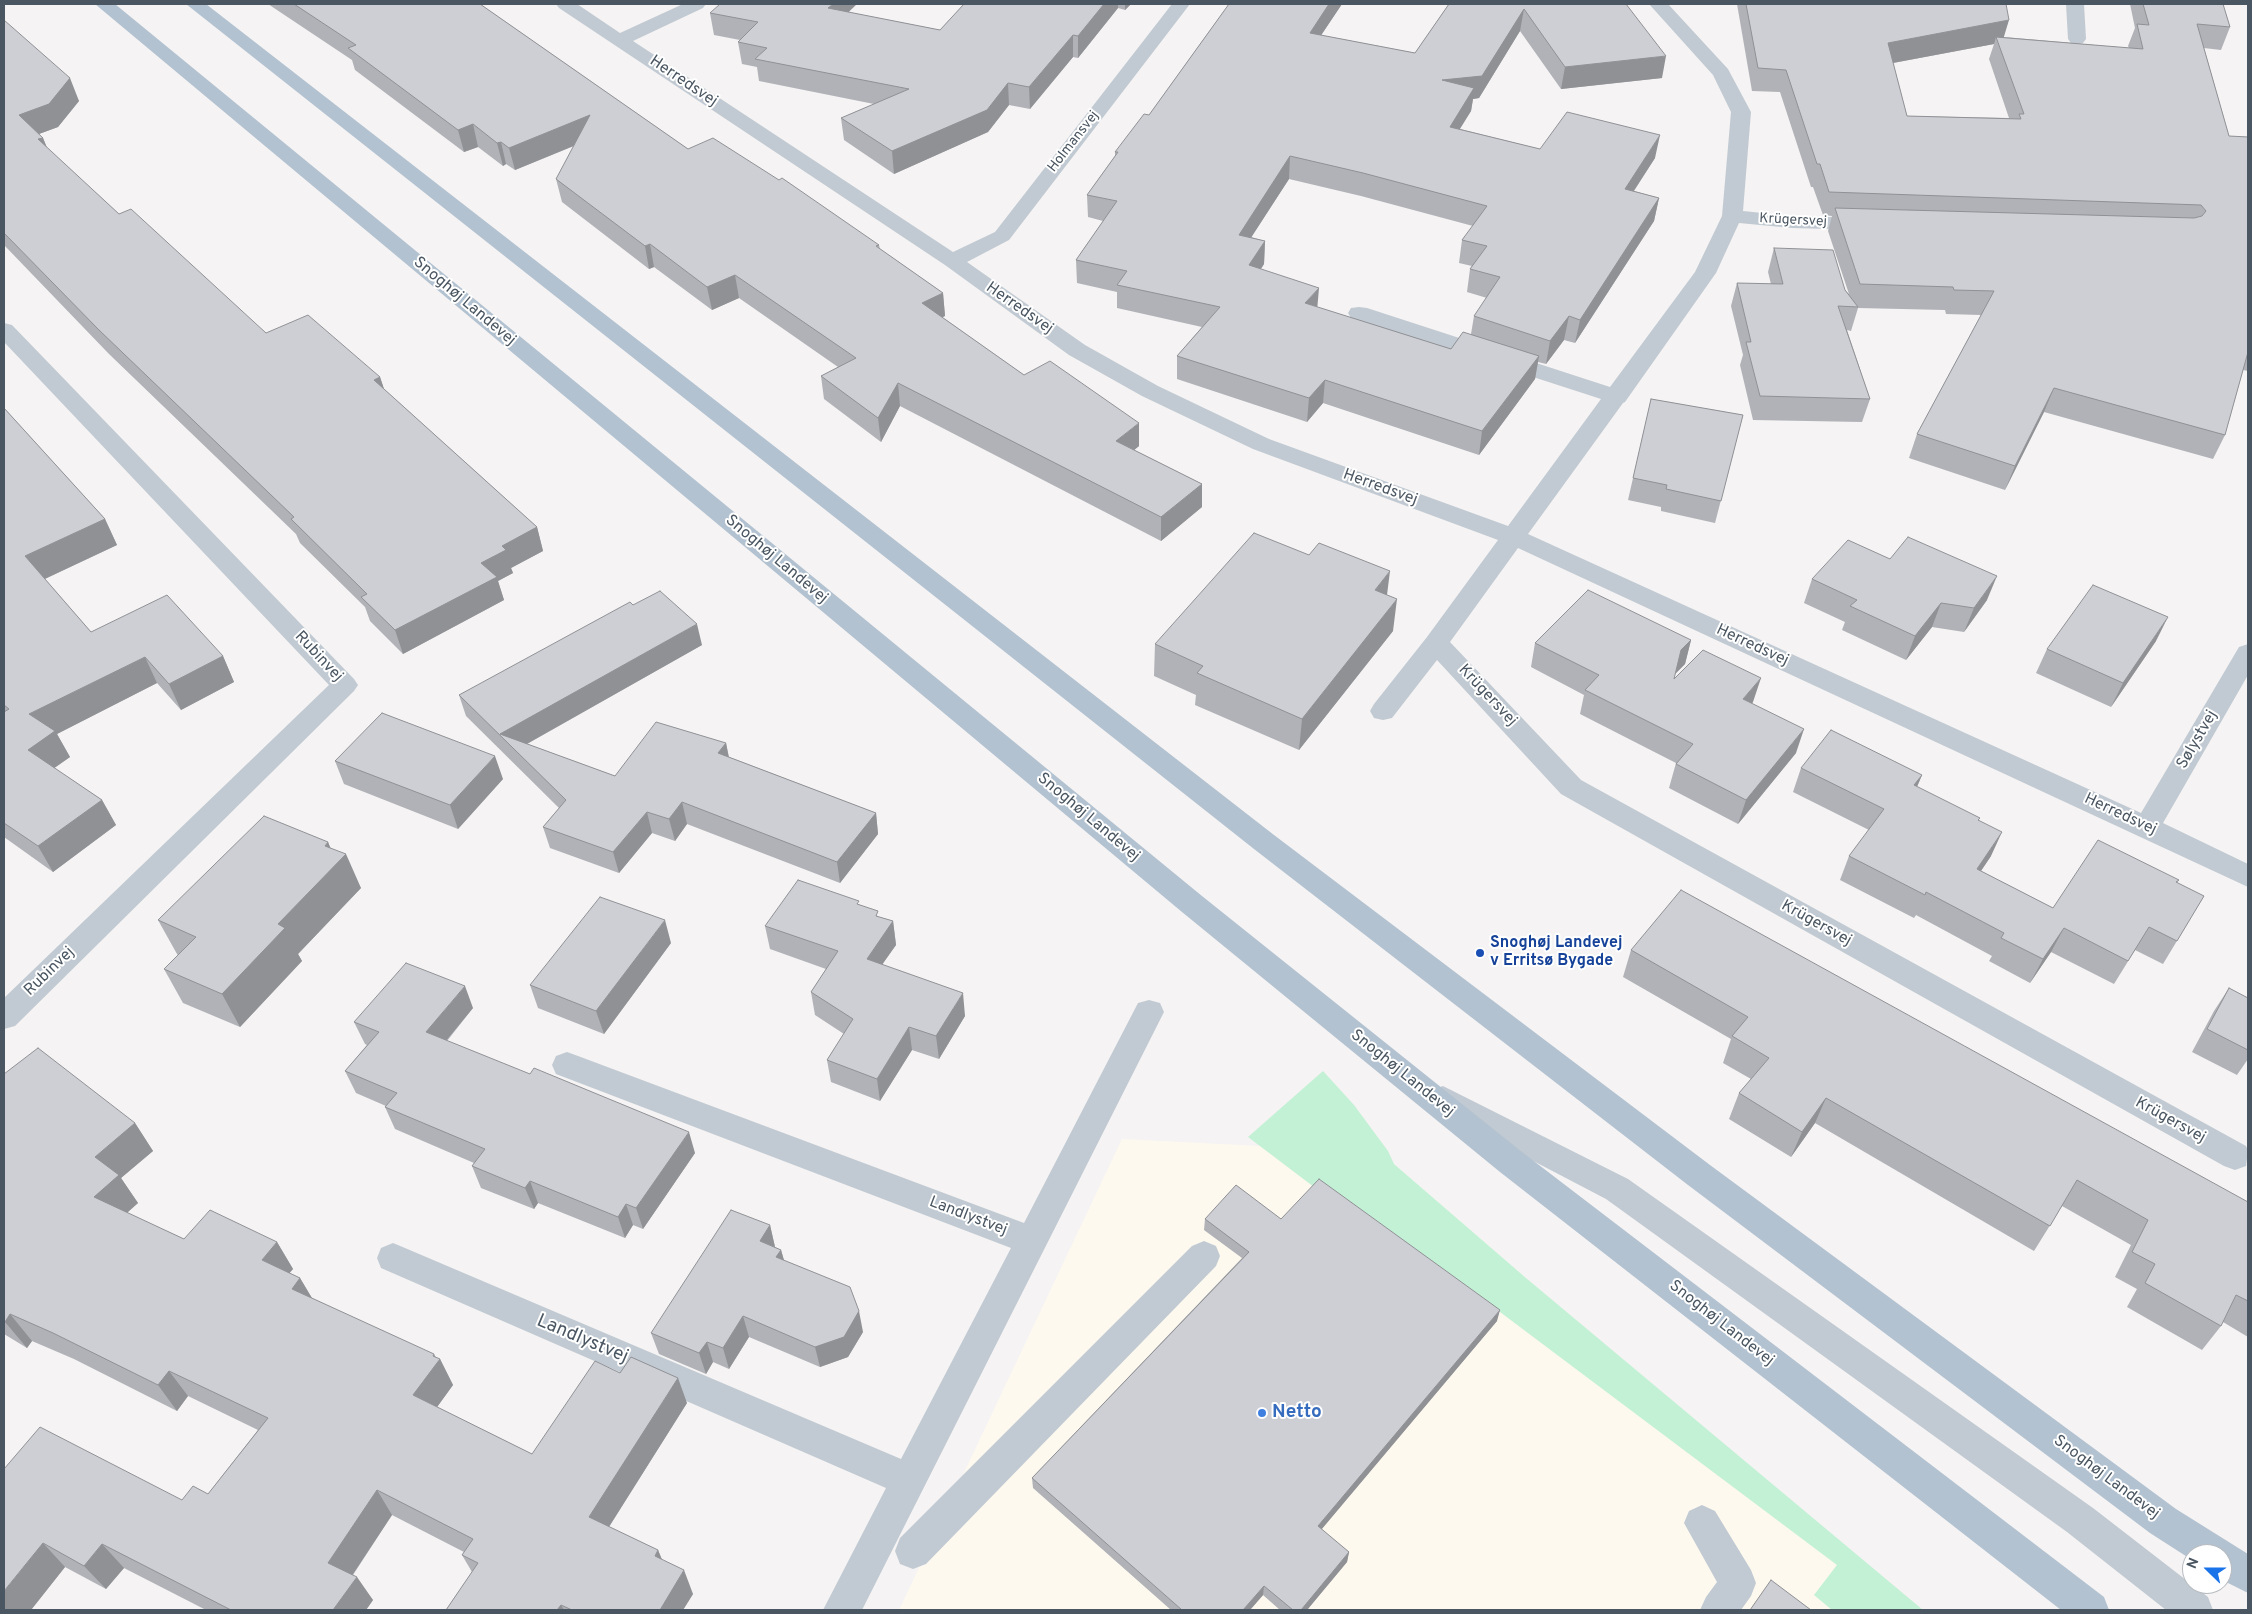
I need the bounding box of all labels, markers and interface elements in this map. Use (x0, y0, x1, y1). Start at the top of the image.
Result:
street label: Herredsvej (645, 52, 721, 112)
street label: Holmansvej (1045, 108, 1103, 176)
street label: Krügersvej (1759, 211, 1827, 231)
street label: Snoghøj Landevej (409, 254, 519, 350)
street label: Herredsvej (982, 279, 1056, 339)
street label: Herredsvej (1340, 466, 1420, 510)
street label: Snoghøj Landevej (721, 512, 831, 608)
street label: Herredsvej (1713, 621, 1791, 671)
street label: Rubinvej (290, 628, 346, 686)
street label: Krügersvej (1454, 661, 1520, 731)
street label: Sølystvej (2174, 707, 2222, 773)
street label: Snoghøj Landevej (1033, 770, 1143, 866)
street label: Herredsvej (2081, 790, 2159, 840)
street label: Krügersvej (1777, 897, 1855, 951)
place label: Snoghøj Landevej v Erritsø Bygade (1490, 934, 1623, 972)
street label: Rubinvej (21, 943, 79, 1001)
marker: Snoghøj Landevej v Erritsø Bygade (1474, 947, 1486, 959)
street label: Snoghøj Landevej (1346, 1026, 1458, 1122)
street label: Krügersvej (2131, 1094, 2209, 1148)
street label: Landlystvej (926, 1193, 1010, 1241)
street label: Snoghøj Landevej (1665, 1277, 1777, 1371)
street label: Landlystvej (533, 1310, 631, 1370)
place label: Netto (1272, 1402, 1322, 1424)
marker: Netto (1256, 1407, 1268, 1419)
street label: Snoghøj Landevej (2049, 1432, 2163, 1524)
north arrow (2182, 1544, 2232, 1594)
text: N (2184, 1556, 2203, 1571)

